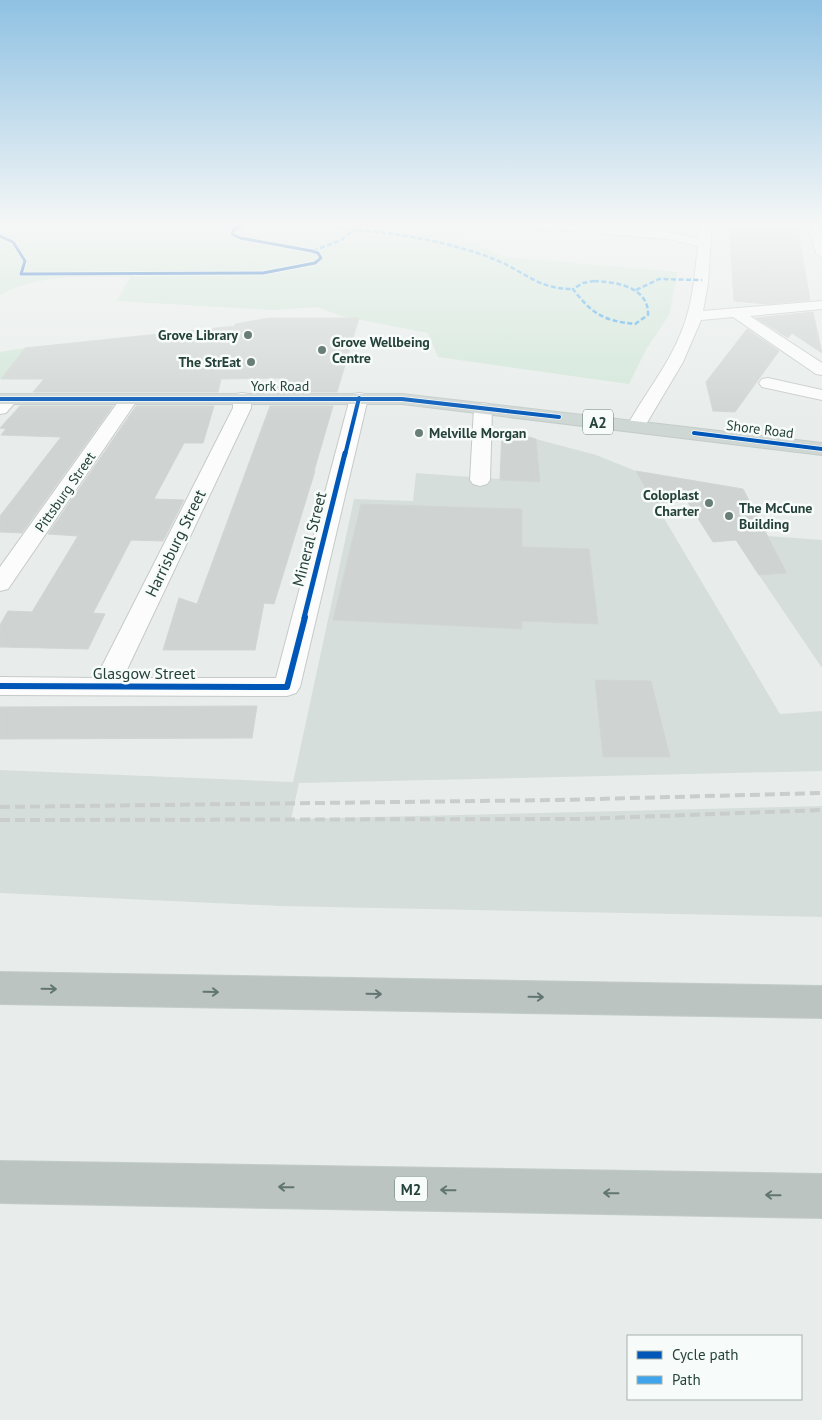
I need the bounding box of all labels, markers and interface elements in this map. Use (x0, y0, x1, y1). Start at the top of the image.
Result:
place label: Grove Library (158, 326, 238, 344)
marker: Grove Library (242, 329, 254, 341)
place label: Grove Wellbeing Centre (332, 333, 430, 367)
marker: Grove Wellbeing Centre (316, 344, 328, 356)
place label: The StrEat (178, 353, 241, 371)
marker: The StrEat (245, 356, 257, 368)
street label: York Road (251, 377, 309, 395)
road number: A2 (583, 410, 613, 434)
street label: Shore Road (725, 416, 795, 442)
place label: Melville Morgan (429, 424, 526, 442)
marker: Melville Morgan (413, 427, 425, 439)
street label: Pittsburg Street (31, 448, 99, 536)
street label: Harrisburg Street (140, 486, 210, 600)
place label: Coloplast Charter (643, 486, 699, 520)
street label: Mineral Street (288, 489, 331, 588)
marker: Coloplast Charter (703, 497, 715, 509)
place label: The McCune Building (739, 499, 812, 533)
marker: The McCune Building (723, 510, 735, 522)
street label: Glasgow Street (93, 663, 196, 683)
one-way arrow (40, 984, 56, 994)
one-way arrow (202, 987, 219, 997)
one-way arrow (365, 990, 381, 999)
one-way arrow (528, 992, 544, 1002)
road number: M2 (395, 1176, 427, 1202)
one-way arrow (278, 1182, 294, 1192)
one-way arrow (441, 1185, 457, 1194)
one-way arrow (603, 1188, 619, 1197)
one-way arrow (766, 1191, 782, 1200)
legend (627, 1335, 802, 1400)
text: Cycle path (672, 1345, 738, 1364)
text: Path (672, 1370, 701, 1389)

